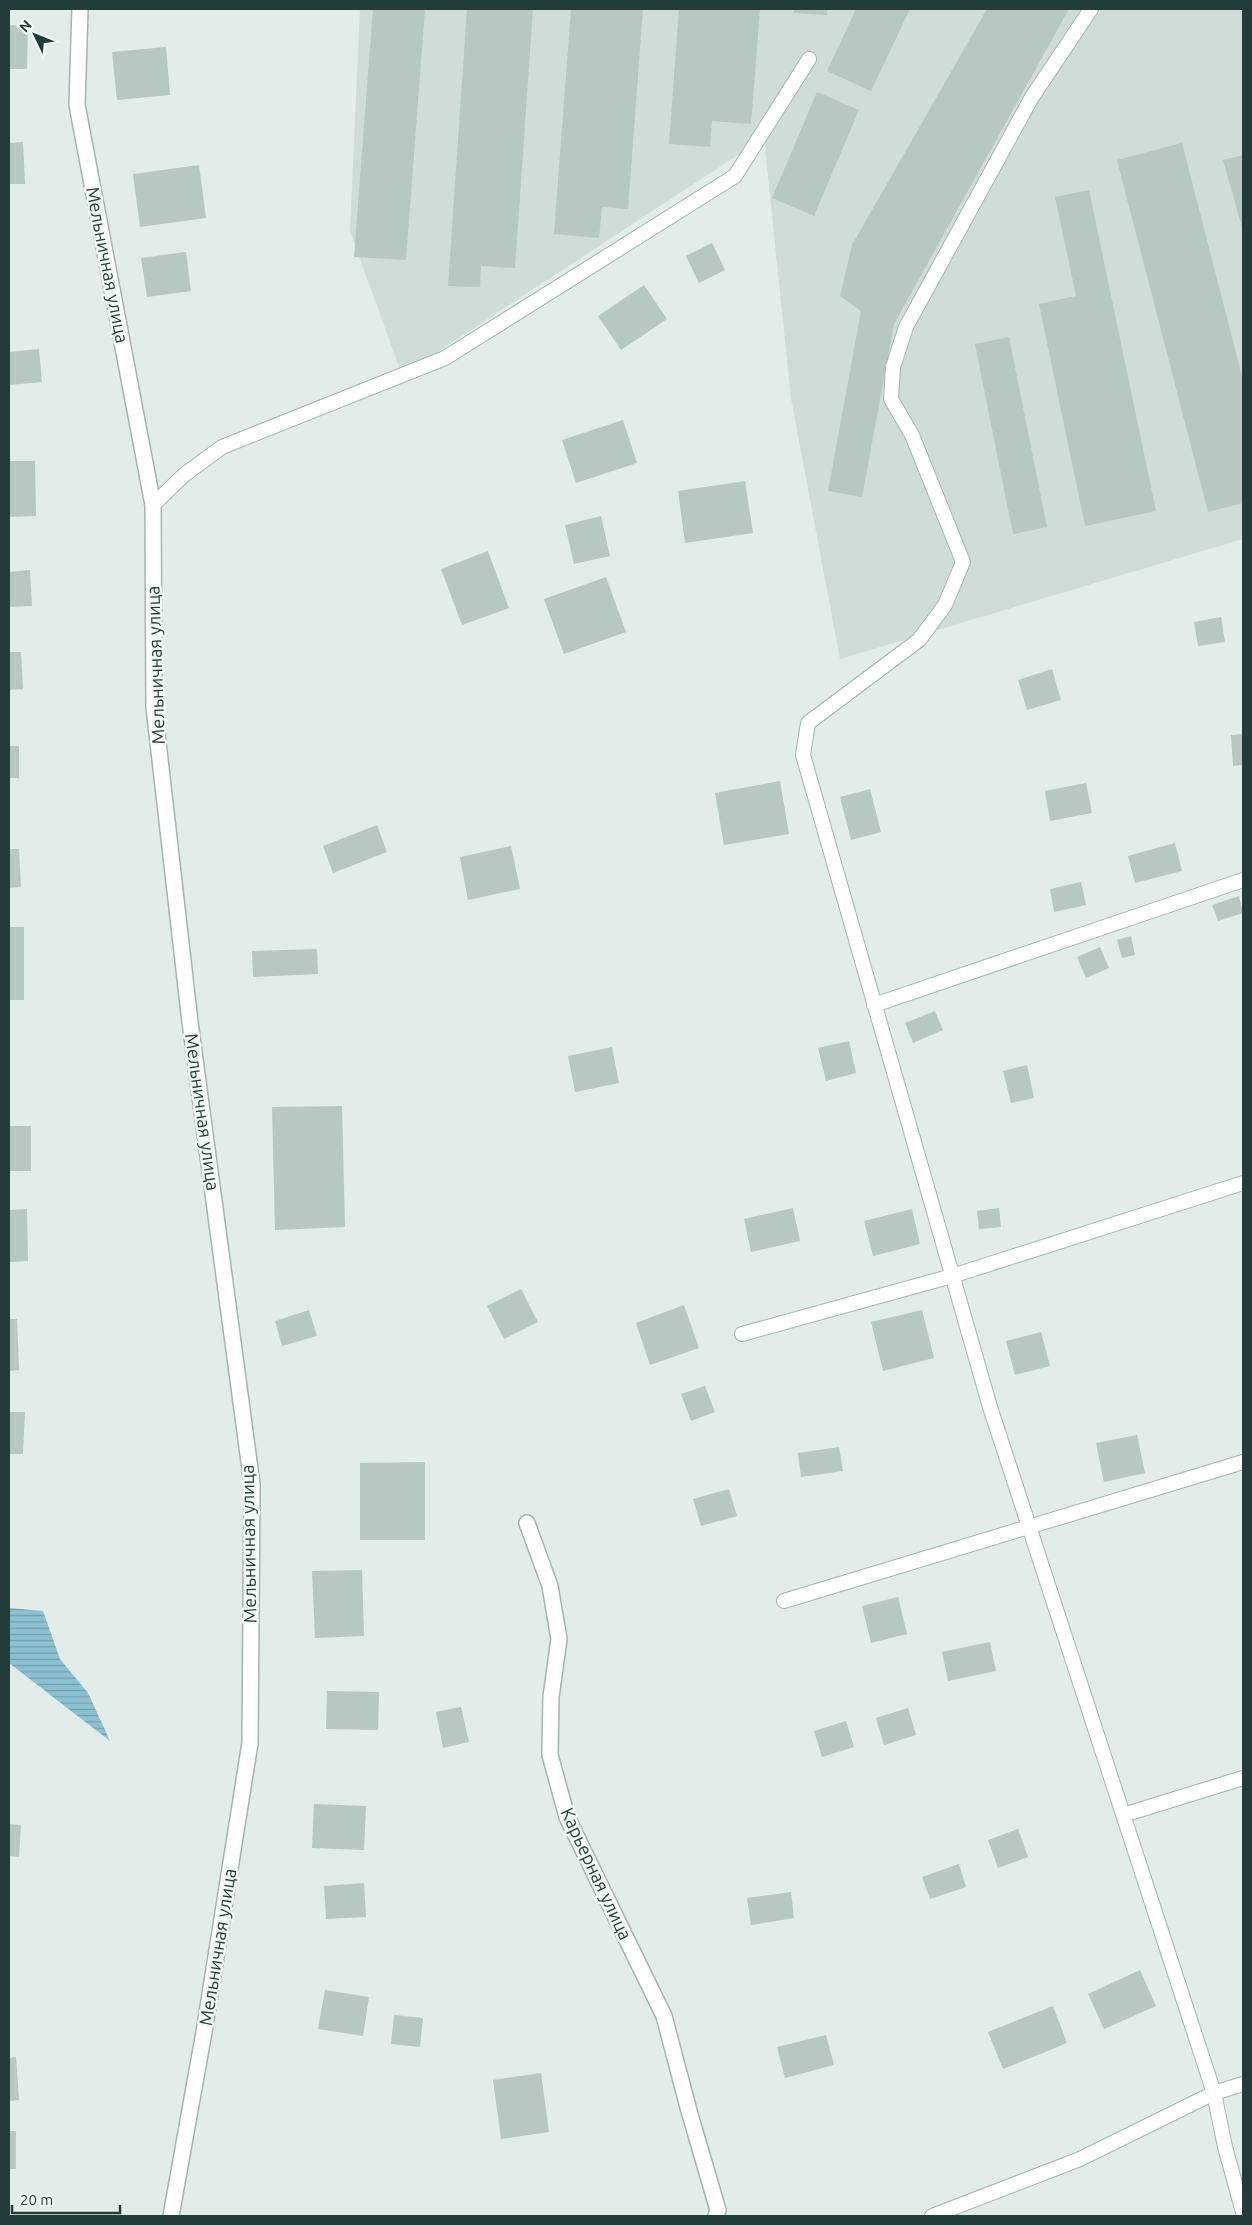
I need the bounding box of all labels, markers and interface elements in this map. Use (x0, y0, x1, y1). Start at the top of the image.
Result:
north arrow (10, 10, 60, 60)
text: N (16, 17, 35, 35)
street label: Мельничная улица (83, 185, 133, 345)
street label: Мельничная улица (142, 585, 168, 745)
street label: Мельничная улица (182, 1032, 224, 1192)
street label: Мельничная улица (237, 1464, 259, 1624)
street label: Карьерная улица (558, 1804, 636, 1943)
street label: Мельничная улица (195, 1867, 239, 2027)
scale bar (12, 2182, 120, 2214)
text: 20 m (20, 2191, 53, 2208)

